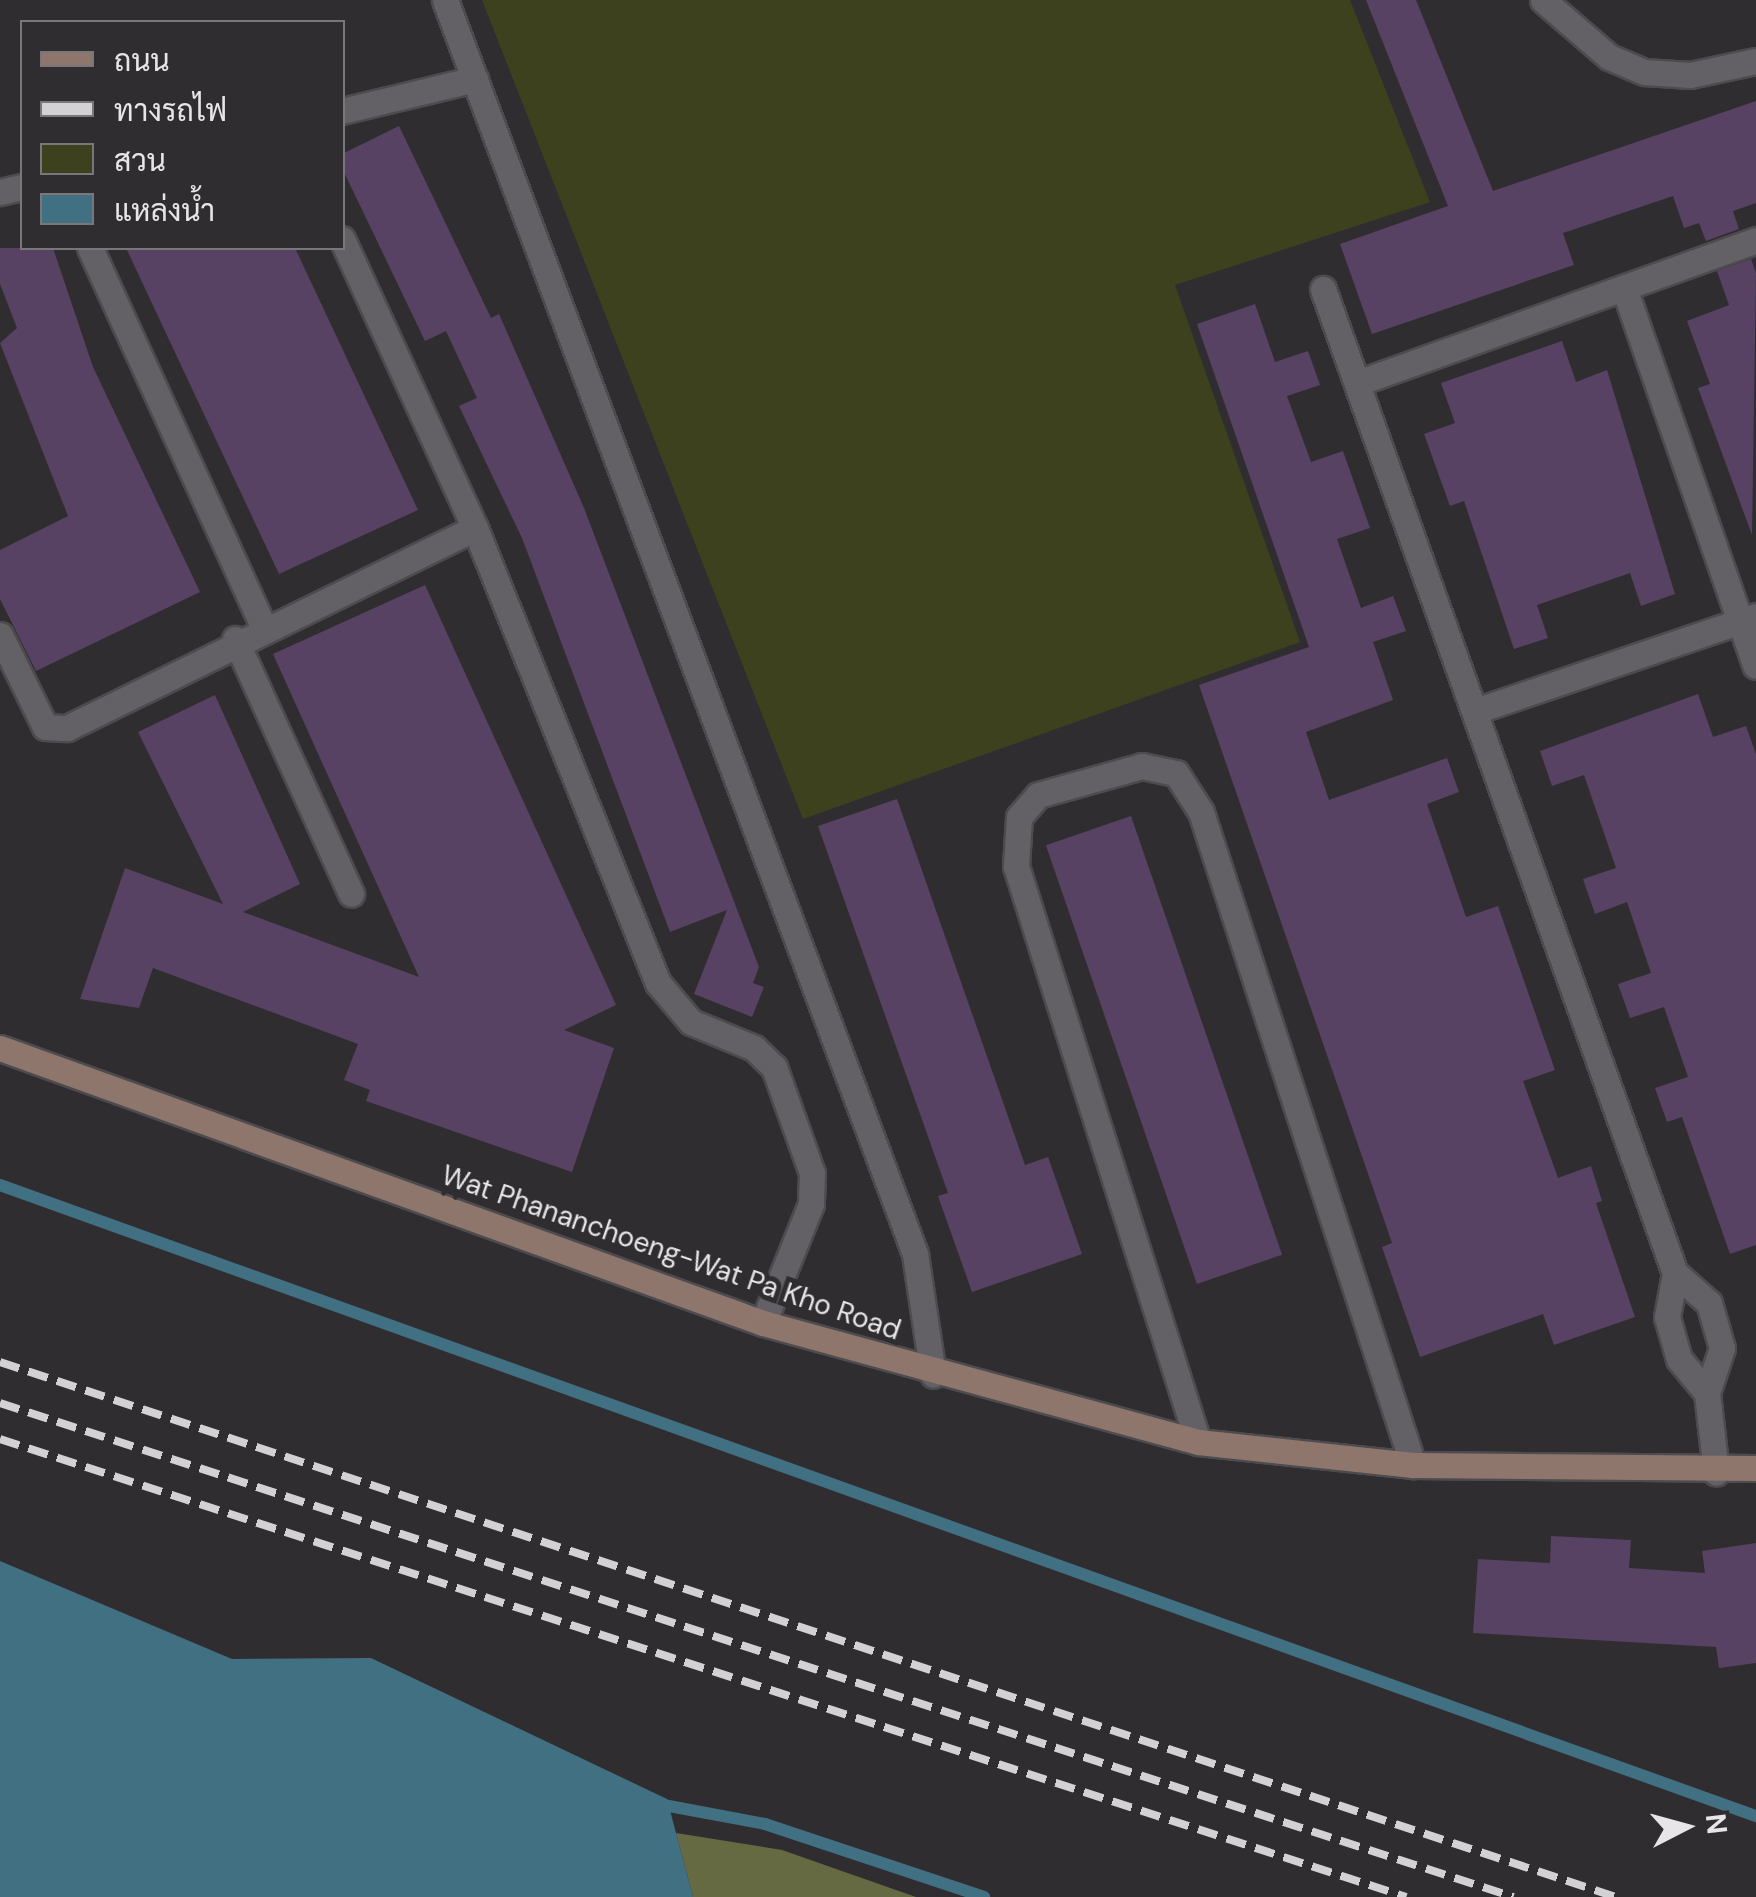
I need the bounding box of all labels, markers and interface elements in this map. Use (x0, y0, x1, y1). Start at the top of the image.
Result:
legend (20, 20, 345, 250)
text: ถนน (114, 41, 170, 80)
text: ทางรถไฟ (114, 91, 227, 130)
text: สวน (114, 141, 166, 180)
text: แหล่งน้ำ (114, 191, 215, 230)
street label: Wat Phananchoeng-Wat Pa Kho Road (437, 1158, 905, 1348)
north arrow (1636, 1777, 1736, 1877)
text: N (1697, 1812, 1736, 1836)

